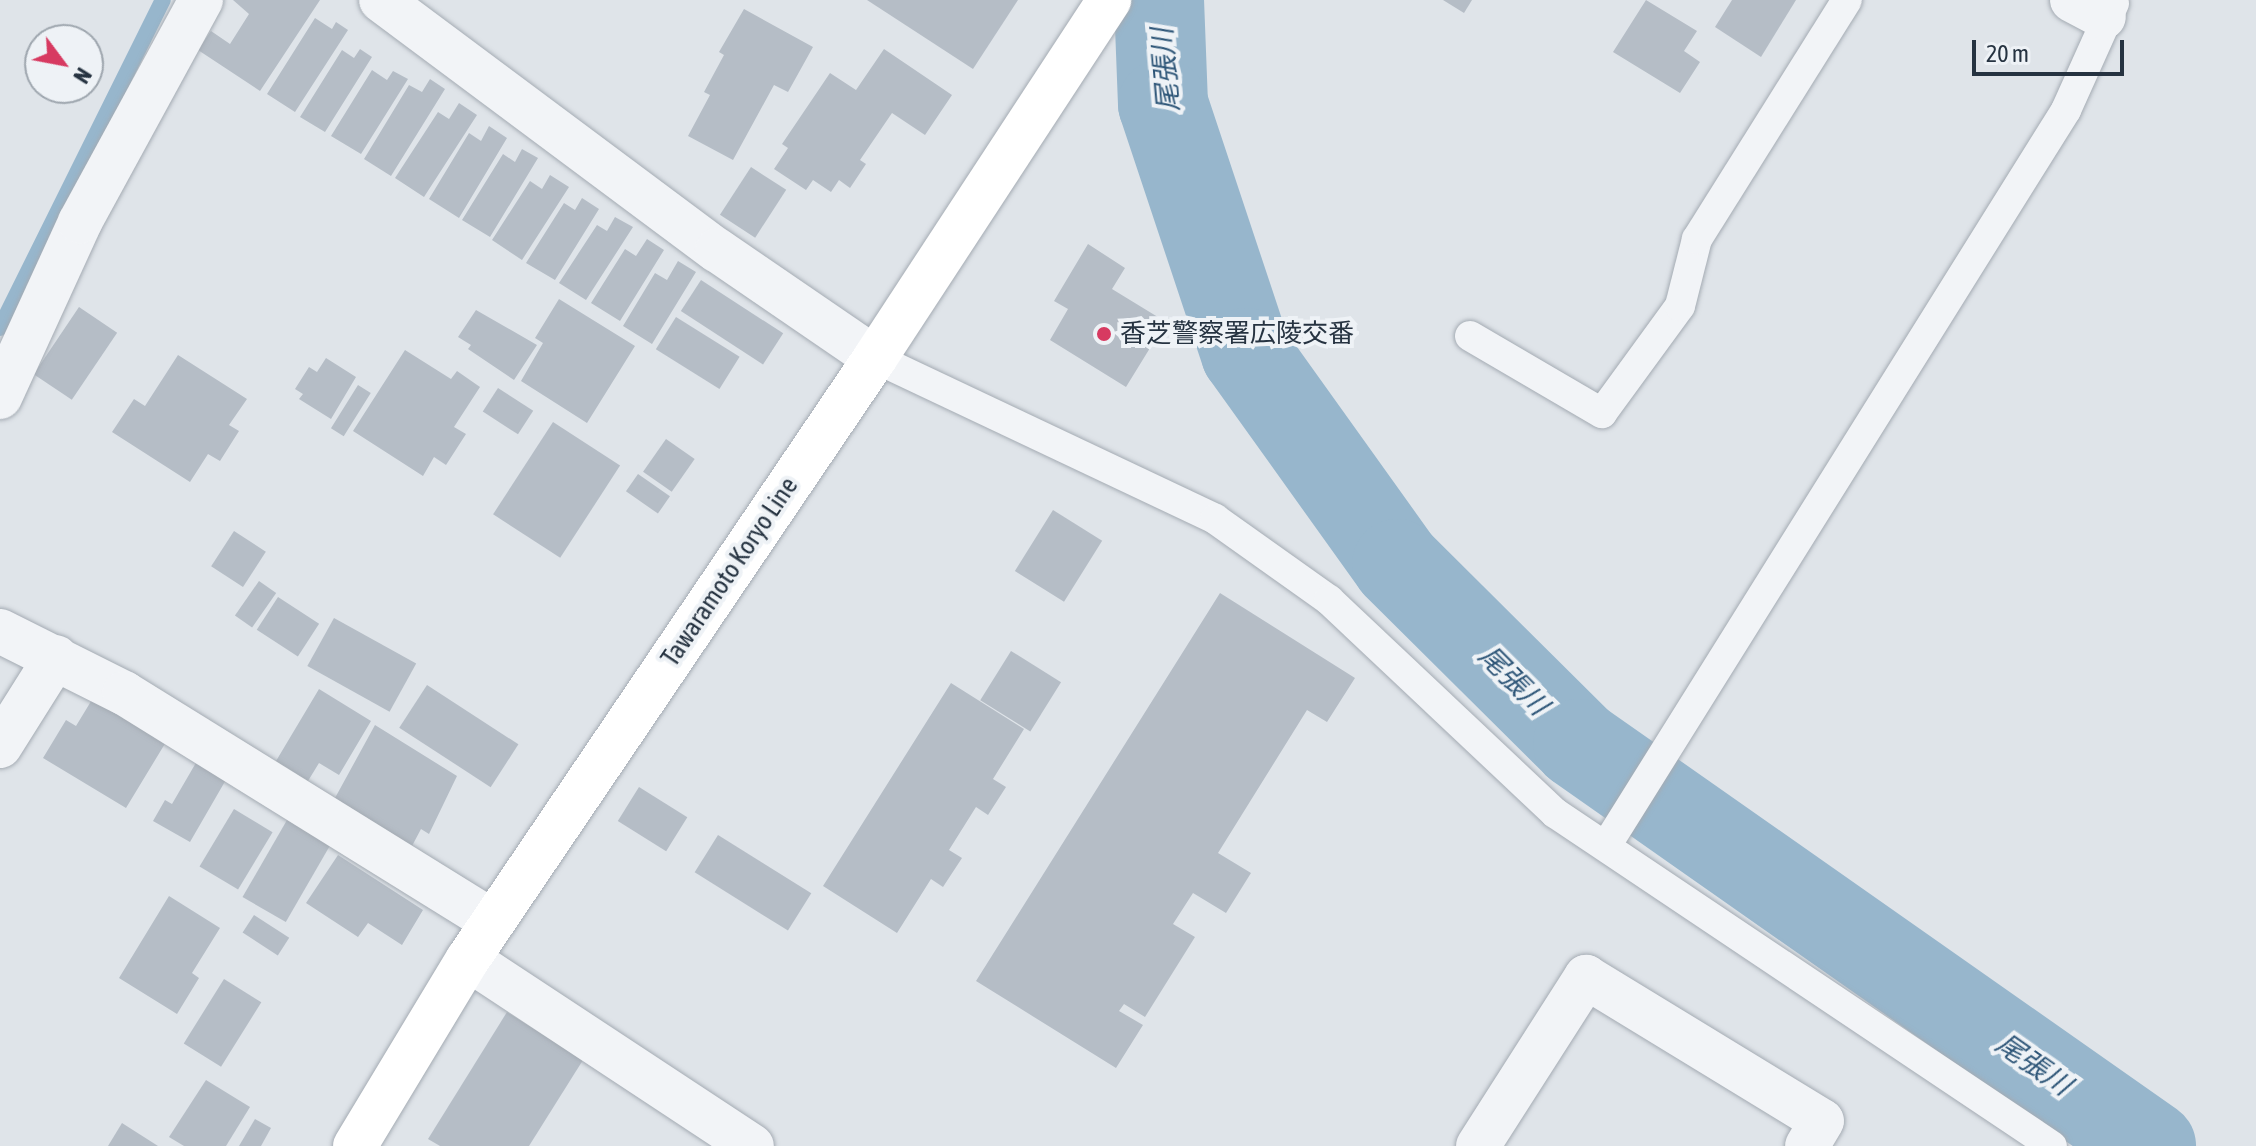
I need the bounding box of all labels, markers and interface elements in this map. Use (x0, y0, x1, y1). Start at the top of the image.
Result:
north arrow (24, 24, 104, 104)
scale bar (1976, 24, 2128, 74)
water label: 尾張川 (1145, 27, 1185, 113)
text: 20 m (1986, 40, 2029, 67)
text: N (68, 63, 97, 88)
place label: 香芝警察署広陵交番 (1120, 318, 1354, 350)
marker: 香芝警察署広陵交番 (1095, 325, 1113, 343)
street label: Tawaramoto Koryo Line (655, 472, 805, 672)
water label: 尾張川 (1472, 638, 1556, 722)
water label: 尾張川 (1990, 1026, 2078, 1102)

